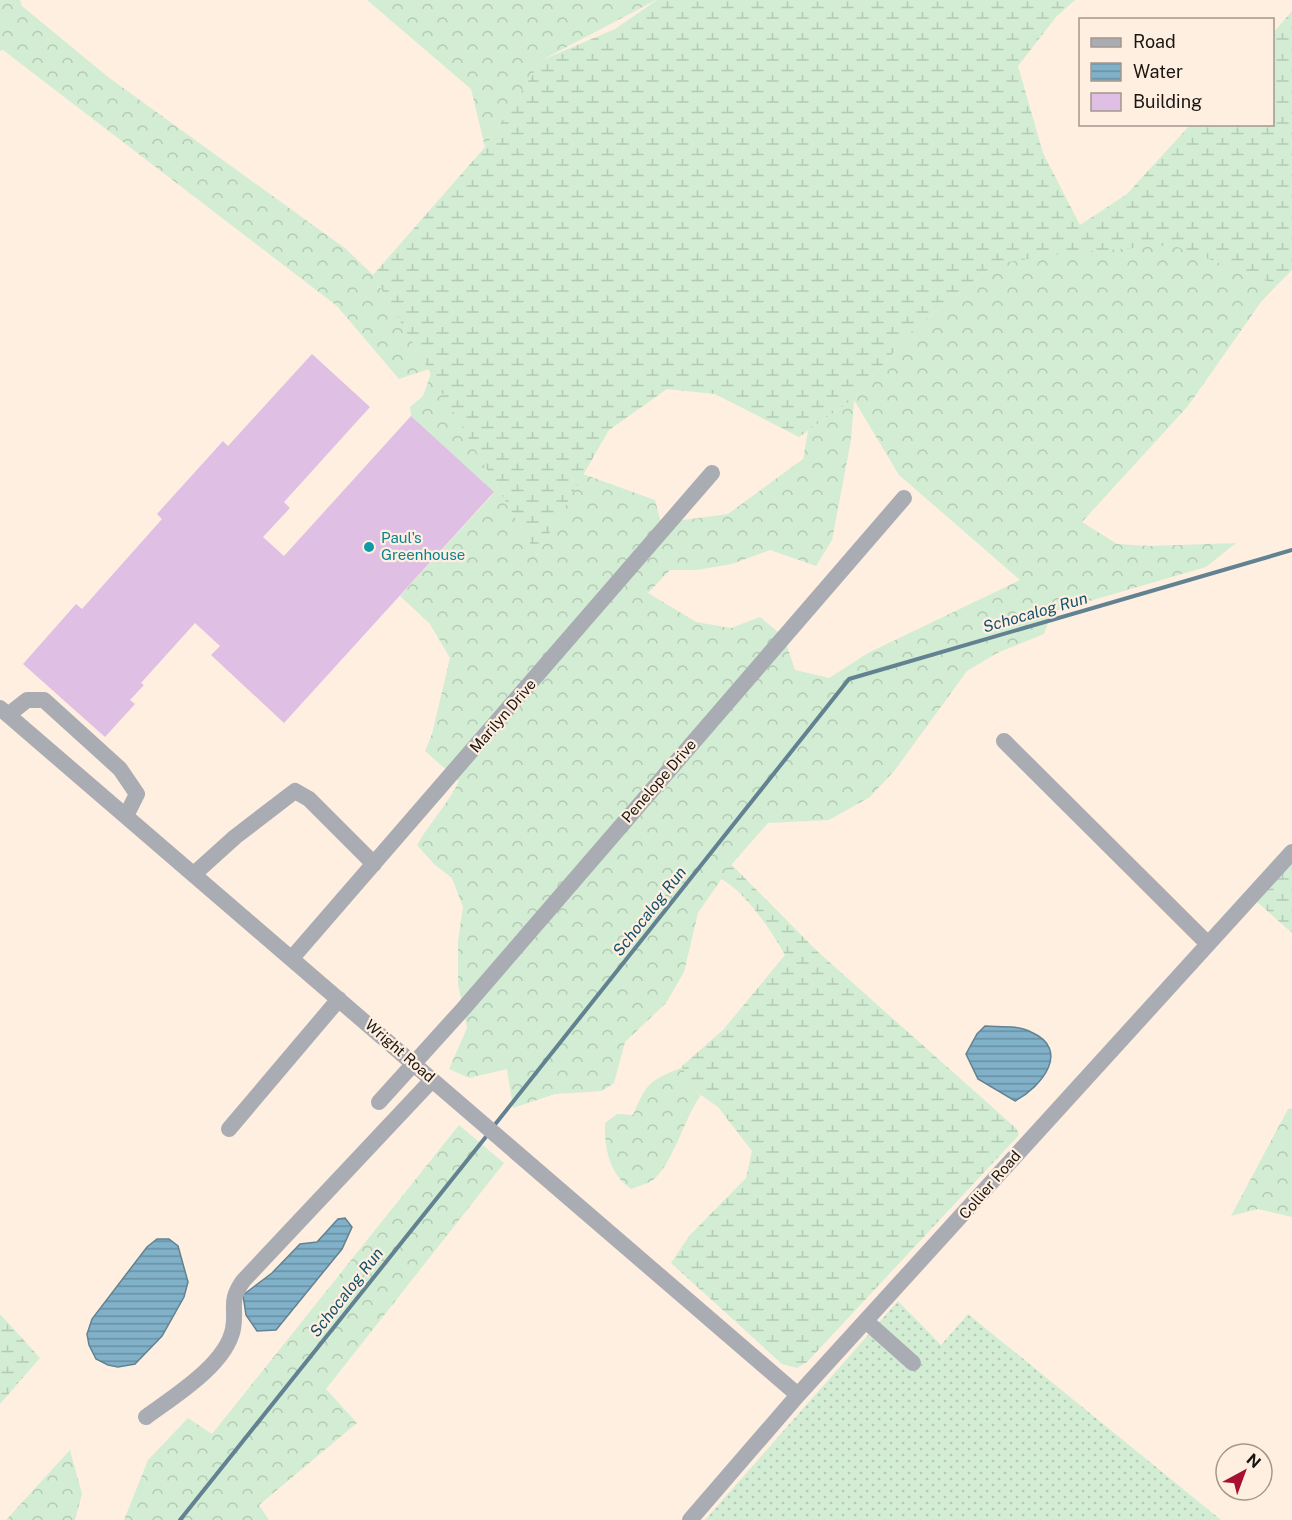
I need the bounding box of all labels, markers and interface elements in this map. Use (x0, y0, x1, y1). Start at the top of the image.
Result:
legend (1079, 18, 1274, 126)
text: Road (1133, 31, 1176, 52)
text: Water (1133, 61, 1183, 82)
text: Building (1133, 91, 1202, 112)
place label: Paul's Greenhouse (381, 529, 465, 563)
marker: Paul's Greenhouse (362, 540, 376, 554)
water label: Schocalog Run (981, 588, 1090, 636)
street label: Marilyn Drive (466, 676, 539, 756)
street label: Penelope Drive (618, 736, 699, 826)
water label: Schocalog Run (609, 863, 690, 960)
street label: Wright Road (362, 1016, 439, 1085)
street label: Collier Road (955, 1147, 1024, 1222)
water label: Schocalog Run (306, 1244, 387, 1341)
north arrow (1214, 1442, 1274, 1502)
text: N (1243, 1450, 1264, 1472)

